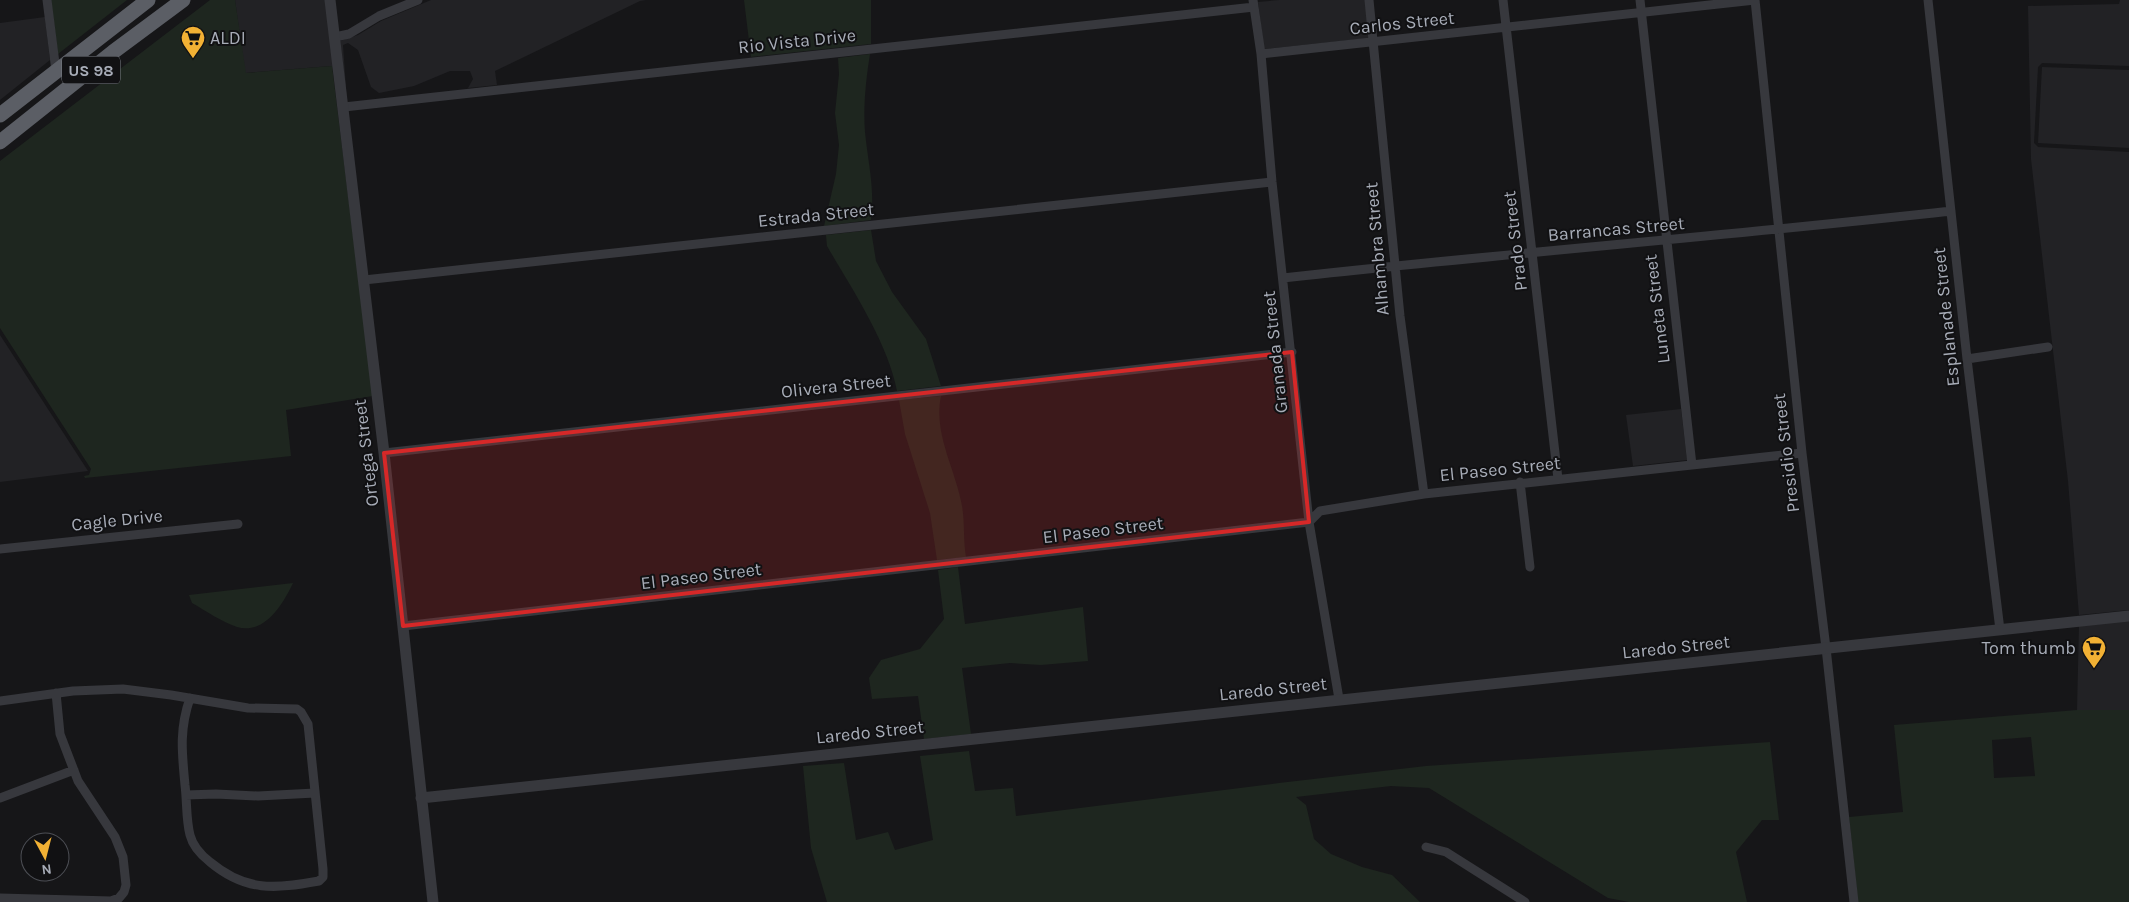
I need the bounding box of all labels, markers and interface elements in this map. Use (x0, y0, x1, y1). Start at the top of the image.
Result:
street label: Carlos Street (1348, 7, 1456, 39)
street label: Rio Vista Drive (737, 24, 857, 58)
supermarket icon: ALDI (180, 25, 206, 59)
place label: ALDI (210, 27, 246, 49)
road number: US 98 (62, 56, 120, 84)
street label: Alhambra Street (1360, 181, 1394, 317)
street label: Prado Street (1498, 190, 1532, 292)
street label: Estrada Street (757, 198, 876, 232)
street label: Barrancas Street (1547, 212, 1686, 246)
street label: Esplanade Street (1928, 246, 1964, 387)
street label: Luneta Street (1639, 253, 1675, 365)
street label: Granada Street (1258, 289, 1292, 414)
street label: Olivera Street (780, 369, 892, 403)
street label: Presidio Street (1768, 392, 1804, 514)
street label: Ortega Street (348, 398, 383, 508)
street label: El Paseo Street (1438, 452, 1562, 486)
street label: Cagle Drive (70, 504, 164, 536)
street label: El Paseo Street (1041, 512, 1165, 548)
street label: El Paseo Street (639, 558, 763, 594)
street label: Laredo Street (1621, 630, 1731, 664)
supermarket icon: Tom thumb (2081, 635, 2107, 669)
place label: Tom thumb (1981, 637, 2076, 659)
street label: Laredo Street (1218, 672, 1328, 706)
street label: Laredo Street (815, 715, 925, 749)
north arrow (20, 832, 70, 882)
text: N (41, 860, 53, 878)

